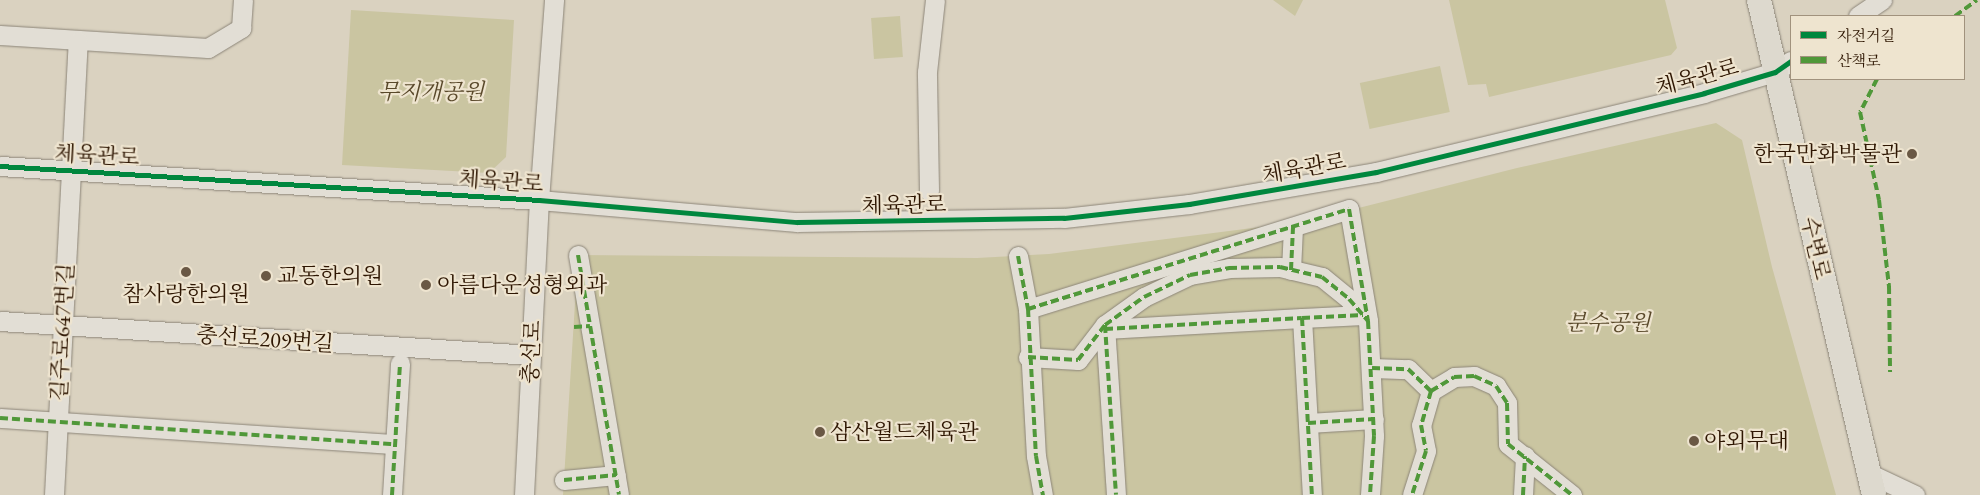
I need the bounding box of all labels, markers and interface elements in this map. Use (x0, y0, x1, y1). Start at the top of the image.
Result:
legend (1790, 15, 1965, 80)
text: 자전거길 (1837, 26, 1895, 45)
text: 산책로 (1837, 51, 1880, 70)
street label: 체육관로 (1653, 53, 1741, 101)
park label: 무지개공원 (378, 79, 484, 105)
street label: 체육관로 (54, 140, 140, 170)
place label: 한국만화박물관 (1753, 141, 1902, 167)
street label: 체육관로 (1260, 148, 1348, 188)
marker: 한국만화박물관 (1906, 148, 1918, 160)
street label: 체육관로 (458, 165, 544, 197)
street label: 체육관로 (861, 191, 947, 219)
street label: 수변로 (1796, 214, 1836, 282)
street label: 길주로647번길 (45, 262, 79, 402)
place label: 교동한의원 (277, 263, 383, 289)
marker: 참사랑한의원 (179, 265, 193, 279)
marker: 교동한의원 (259, 269, 273, 283)
place label: 아름다운성형외과 (437, 272, 607, 298)
marker: 아름다운성형외과 (419, 278, 433, 292)
place label: 참사랑한의원 (122, 281, 250, 307)
park label: 분수공원 (1565, 310, 1651, 336)
street label: 충선로 (516, 319, 546, 385)
street label: 충선로209번길 (195, 321, 335, 357)
place label: 삼산월드체육관 (830, 419, 979, 445)
marker: 삼산월드체육관 (814, 426, 826, 438)
place label: 야외무대 (1704, 428, 1789, 454)
marker: 야외무대 (1688, 435, 1700, 447)

